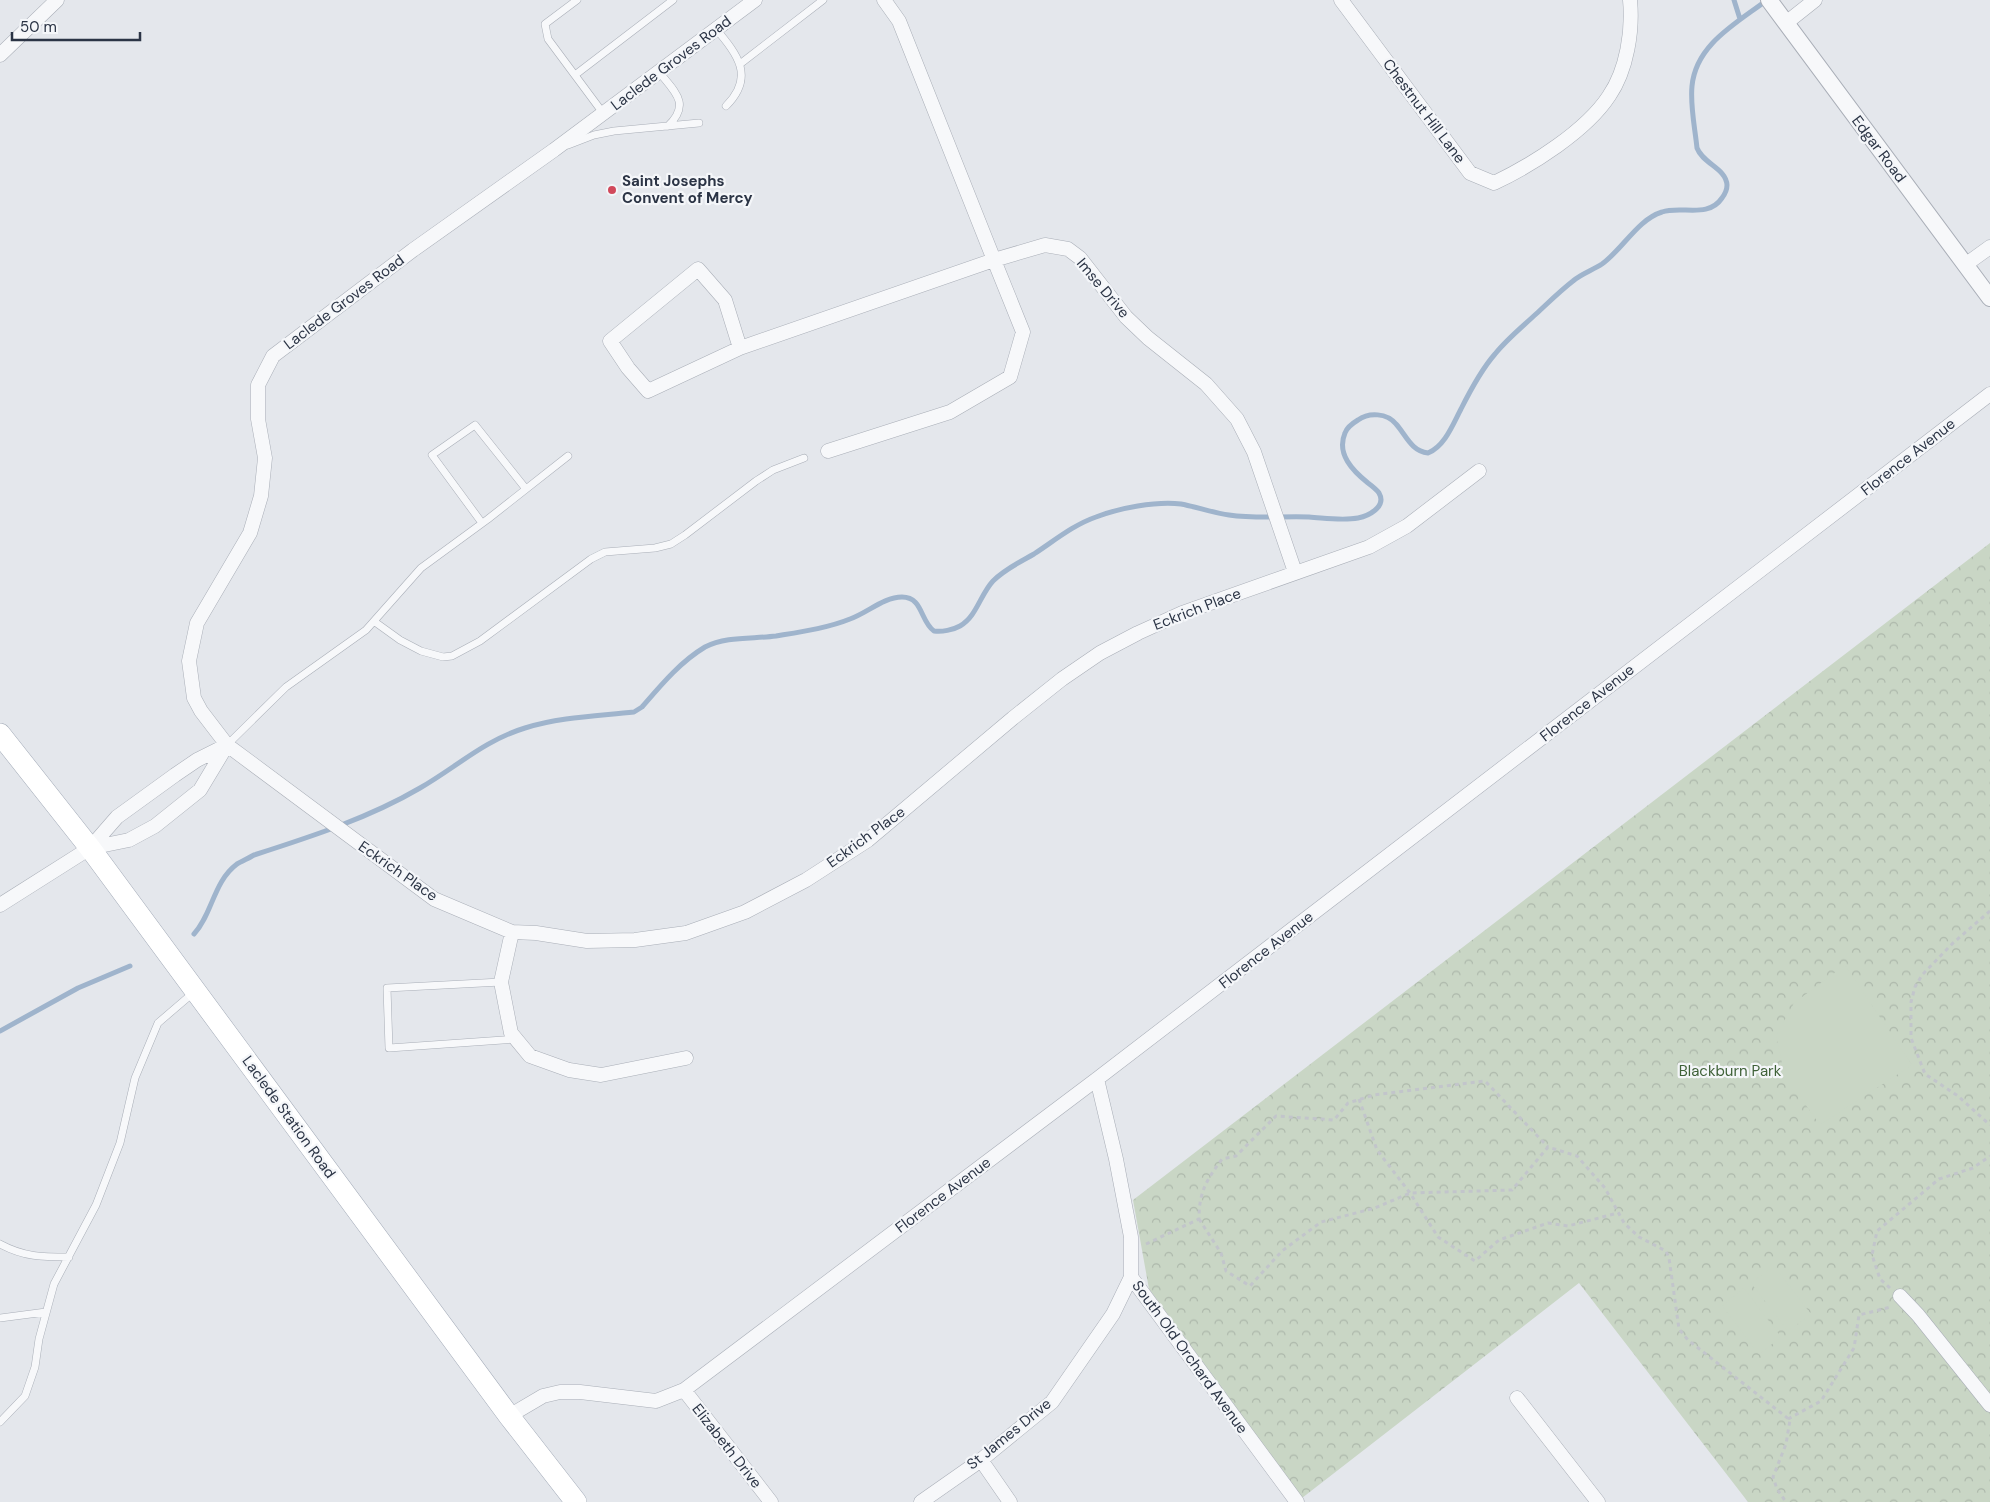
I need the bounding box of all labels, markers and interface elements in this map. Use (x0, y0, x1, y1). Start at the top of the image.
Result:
scale bar (12, 10, 140, 42)
street label: Laclede Groves Road (607, 11, 735, 115)
text: 50 m (20, 17, 57, 37)
street label: Chestnut Hill Lane (1378, 55, 1470, 167)
street label: Edgar Road (1847, 111, 1911, 187)
place label: Saint Josephs Convent of Mercy (622, 171, 753, 208)
marker: Saint Josephs Convent of Mercy (606, 184, 618, 196)
street label: Laclede Groves Road (280, 250, 408, 354)
street label: Imse Drive (1072, 254, 1134, 322)
street label: Florence Avenue (1857, 414, 1959, 500)
street label: Eckrich Place (1150, 583, 1244, 635)
street label: Florence Avenue (1536, 660, 1638, 746)
street label: Eckrich Place (823, 802, 909, 872)
street label: Eckrich Place (354, 836, 442, 906)
street label: Florence Avenue (1215, 907, 1317, 993)
street label: Laclede Station Road (238, 1052, 340, 1182)
park label: Blackburn Park (1679, 1061, 1782, 1081)
street label: Florence Avenue (891, 1152, 995, 1238)
street label: South Old Orchard Avenue (1128, 1276, 1252, 1438)
street label: St James Drive (963, 1394, 1055, 1474)
street label: Elizabeth Drive (688, 1400, 766, 1492)

